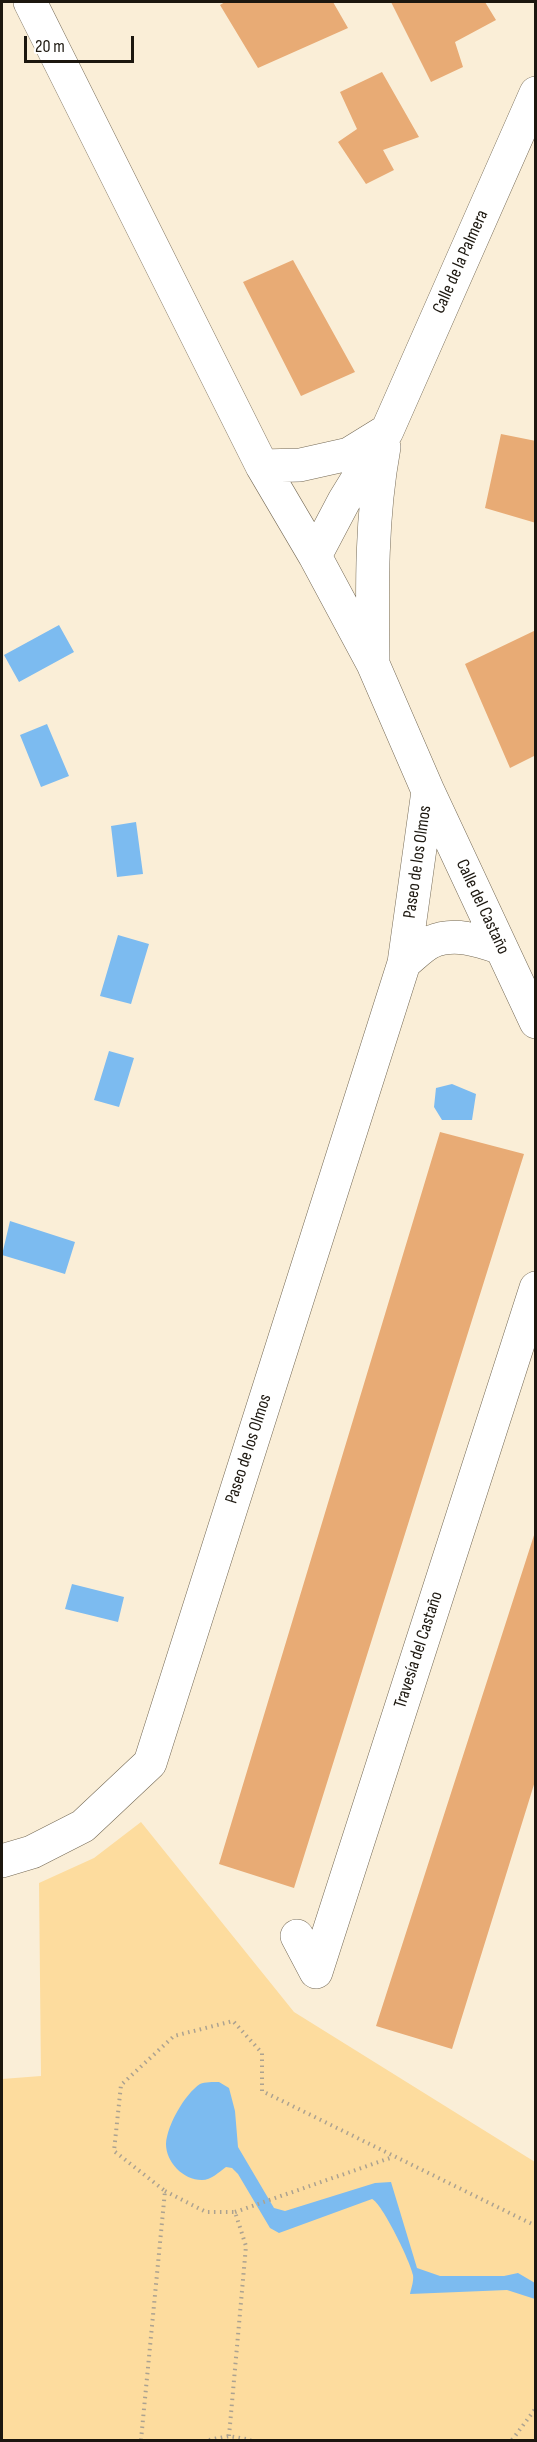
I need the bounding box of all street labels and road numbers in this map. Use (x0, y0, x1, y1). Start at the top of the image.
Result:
street label: Calle de la Palmera (429, 207, 493, 317)
street label: Paseo de los Olmos (399, 804, 437, 920)
street label: Calle del Castaño (451, 856, 513, 958)
street label: Paseo de los Olmos (221, 1392, 277, 1506)
street label: Travesía del Castaño (390, 1589, 448, 1711)

